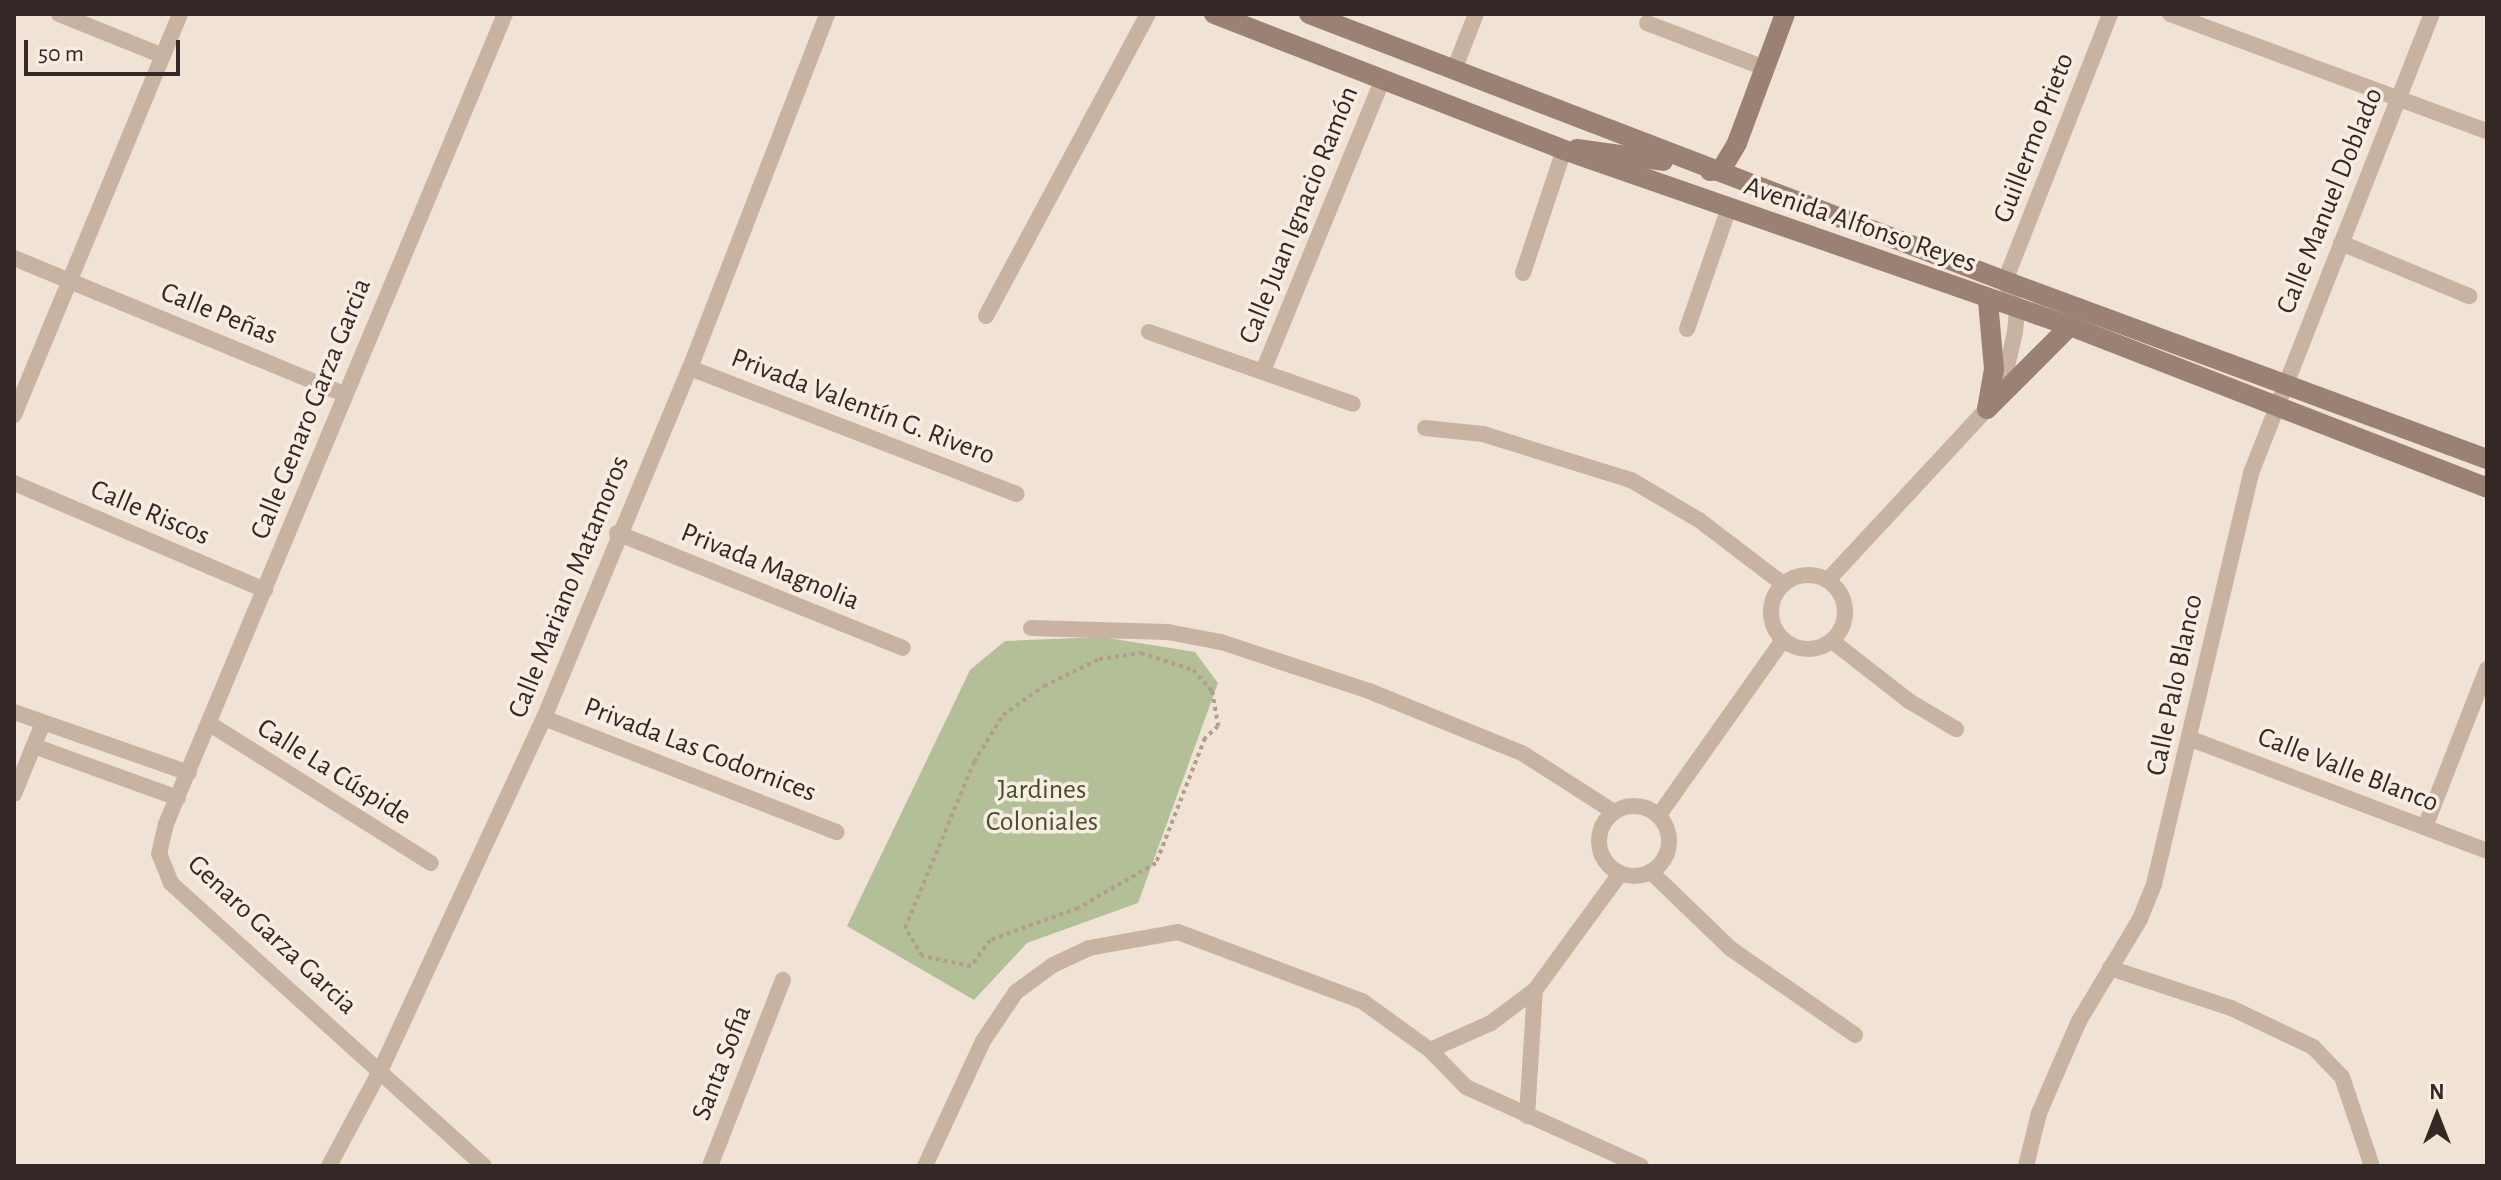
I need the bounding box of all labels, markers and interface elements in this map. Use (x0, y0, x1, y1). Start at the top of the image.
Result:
scale bar (28, 24, 184, 74)
text: 50 m (38, 42, 84, 66)
street label: Guillermo Prieto (1986, 48, 2082, 228)
street label: Calle Juan Ignacio Ramón (1232, 81, 1366, 349)
street label: Calle Manuel Doblado (2269, 83, 2391, 319)
street label: Avenida Alfonso Reyes (1740, 170, 1980, 280)
street label: Calle Genaro Garza Garcia (243, 274, 379, 544)
street label: Calle Peñas (156, 275, 282, 353)
street label: Privada Valentín G. Rivero (726, 341, 1000, 473)
street label: Calle Mariano Matamoros (501, 451, 637, 723)
street label: Calle Riscos (85, 473, 215, 553)
street label: Privada Magnolia (676, 516, 864, 618)
street label: Calle Palo Blanco (2139, 591, 2211, 779)
street label: Privada Las Codornices (579, 690, 821, 810)
street label: Calle La Cúspide (251, 711, 417, 833)
street label: Calle Valle Blanco (2253, 720, 2443, 820)
park label: Jardines Coloniales (986, 773, 1098, 839)
street label: Genaro Garza Garcia (180, 848, 364, 1022)
street label: Santa Sofia (685, 1001, 759, 1125)
north arrow (2397, 1076, 2477, 1156)
text: N (2429, 1081, 2445, 1103)

